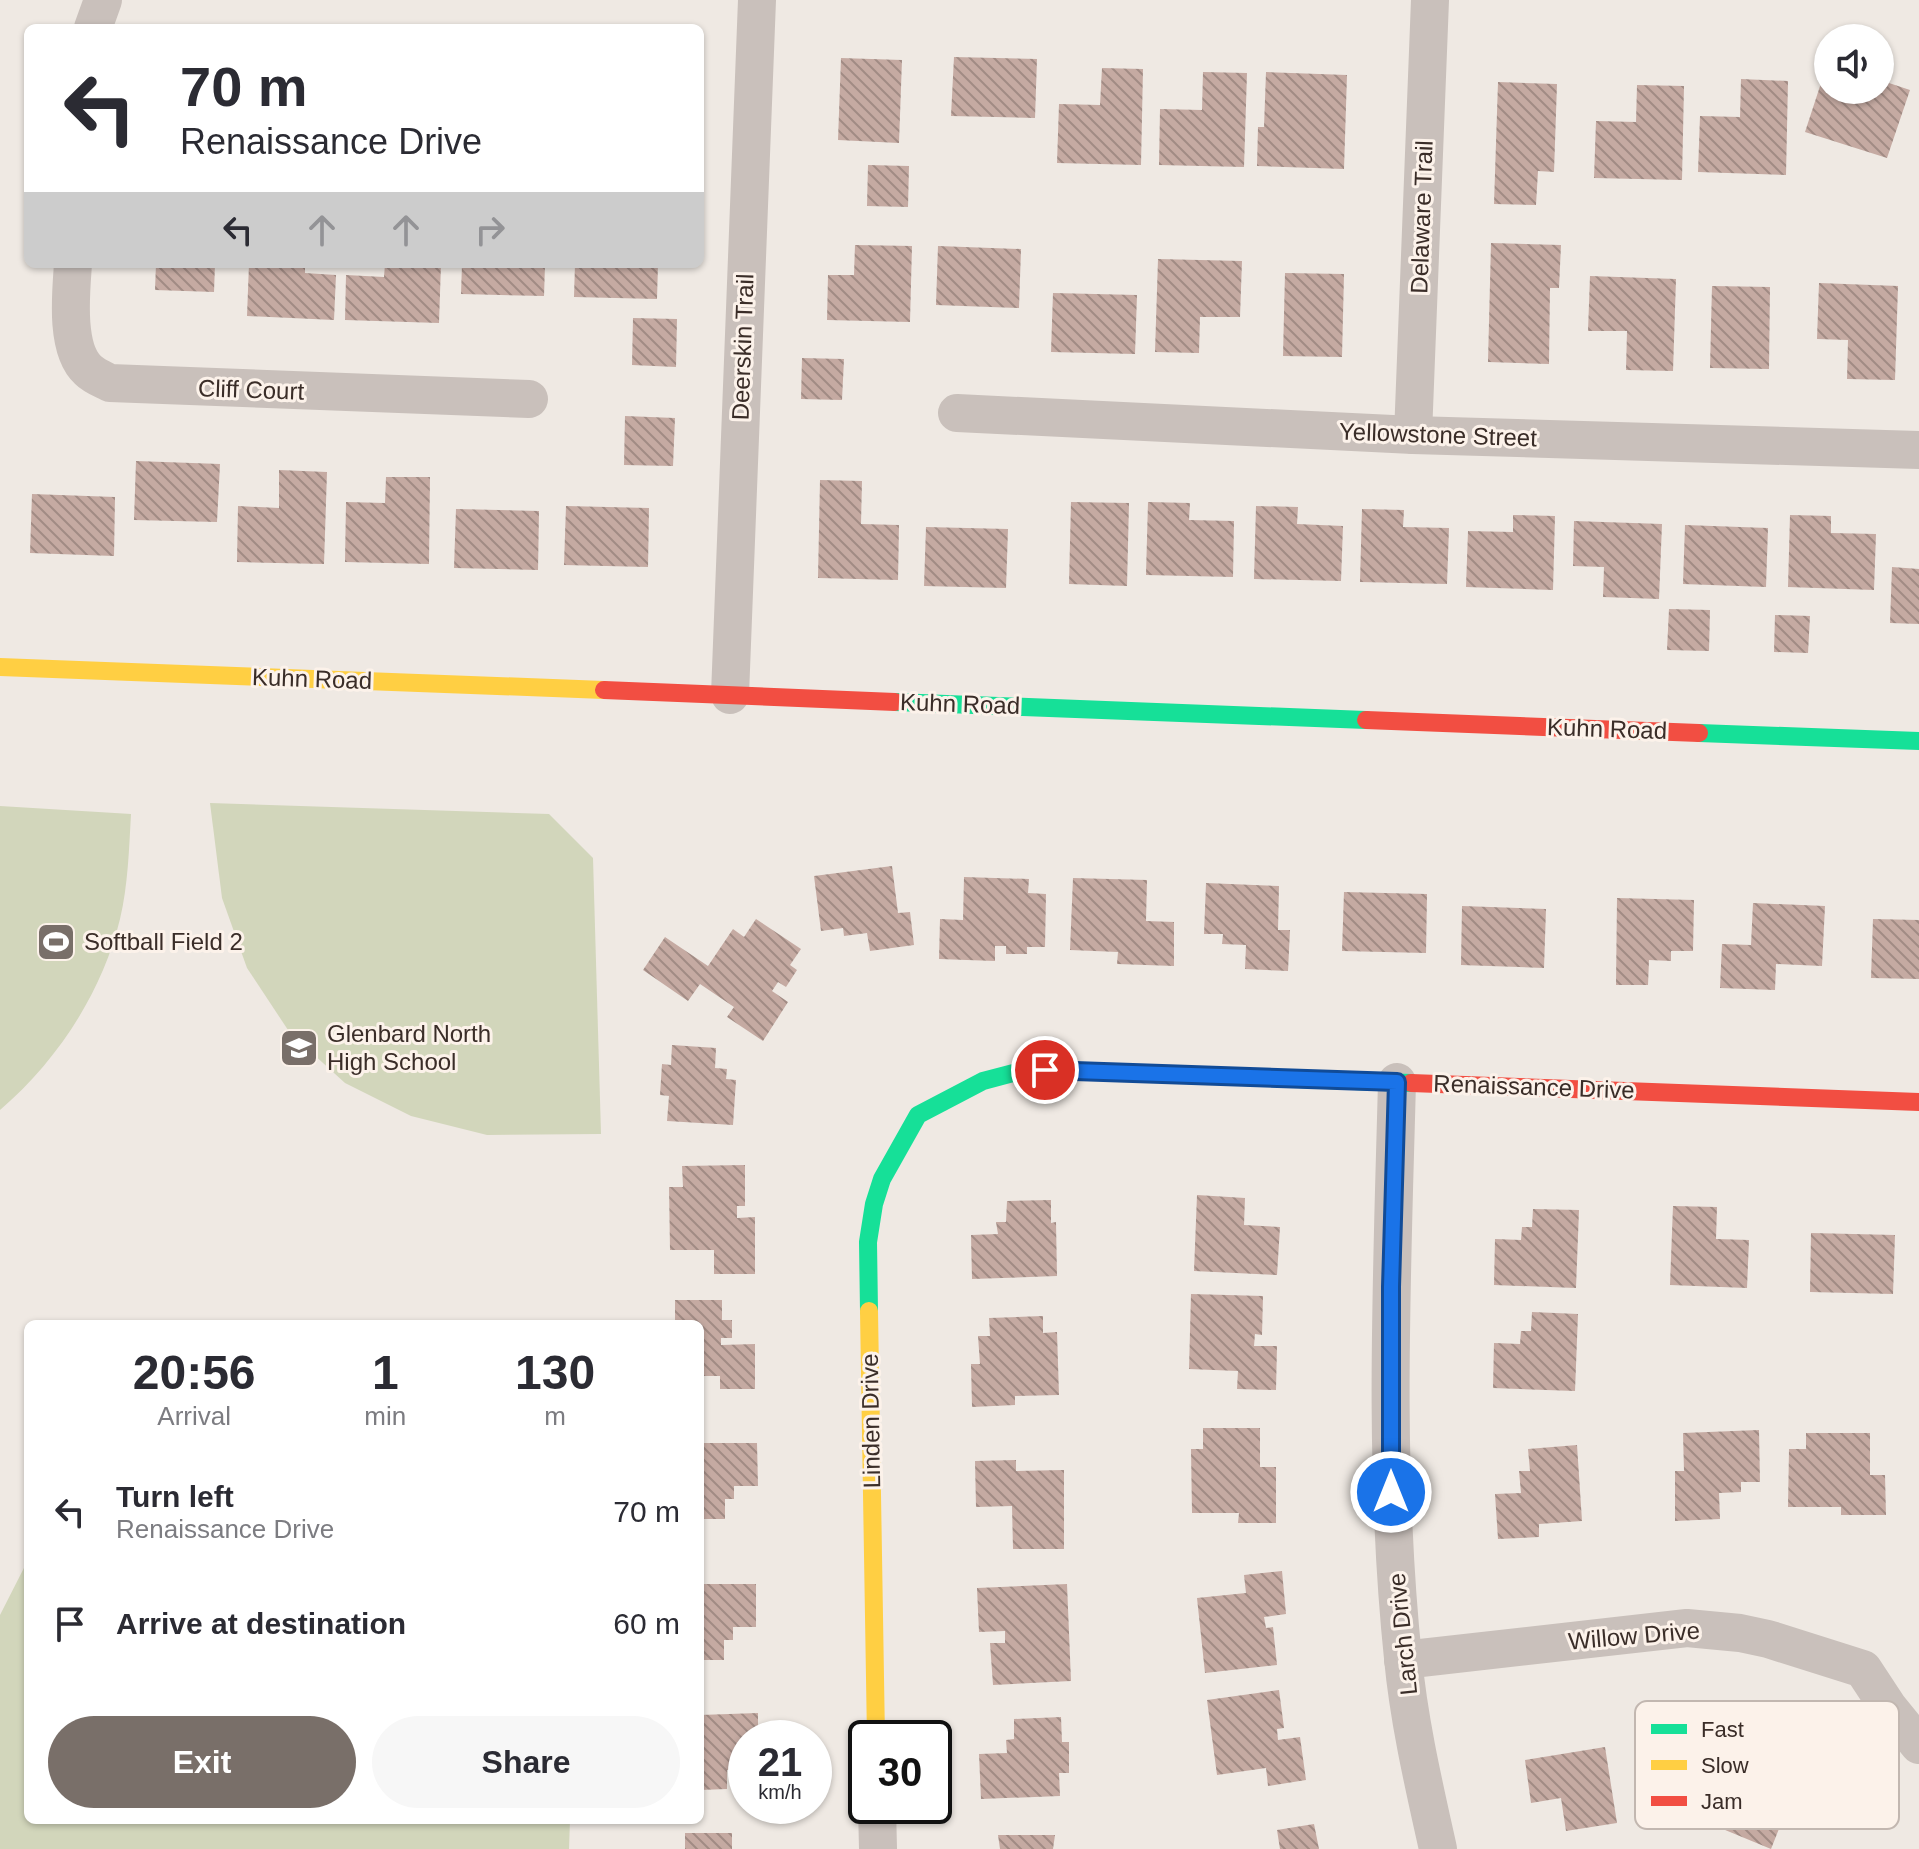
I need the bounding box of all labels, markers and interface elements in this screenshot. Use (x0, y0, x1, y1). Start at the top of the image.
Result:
map controls (1814, 24, 1894, 104)
button: sound (1814, 24, 1894, 104)
text: 70 m (180, 55, 308, 118)
icon: left (48, 56, 152, 160)
text: Renaissance Drive (180, 121, 482, 162)
street label: Delaware Trail (1405, 140, 1438, 294)
icon: left (216, 208, 260, 252)
icon: ahead (300, 208, 344, 252)
icon: ahead (384, 208, 428, 252)
icon: right (468, 208, 512, 252)
street label: Deerskin Trail (726, 273, 759, 421)
street label: Cliff Court (197, 374, 305, 405)
street label: Yellowstone Street (1339, 418, 1538, 451)
street label: Kuhn Road (252, 663, 372, 694)
street label: Kuhn Road (900, 688, 1020, 719)
street label: Kuhn Road (1547, 713, 1667, 744)
sports icon: Softball Field 2 (35, 921, 77, 963)
place label: Softball Field 2 (84, 928, 243, 955)
place label: Glenbard North High School (327, 1020, 491, 1075)
school or university icon: Glenbard North High School (278, 1027, 320, 1069)
pin (1011, 1036, 1079, 1104)
icon: arrive (1023, 1048, 1067, 1092)
street label: Renaissance Drive (1433, 1069, 1635, 1104)
text: 20:56 (133, 1346, 256, 1399)
text: 1 (372, 1346, 399, 1399)
text: 130 (515, 1346, 595, 1399)
street label: Linden Drive (856, 1353, 885, 1489)
text: Arrival (157, 1401, 231, 1431)
text: min (364, 1401, 406, 1431)
text: m (544, 1401, 566, 1431)
position arrow (1349, 1450, 1433, 1534)
text: Turn left (116, 1480, 234, 1513)
icon: left (48, 1490, 92, 1534)
text: 70 m (613, 1495, 680, 1528)
text: Renaissance Drive (116, 1514, 334, 1544)
street label: Larch Drive (1383, 1572, 1422, 1696)
icon: arrive (48, 1602, 92, 1646)
text: Arrive at destination (116, 1607, 406, 1640)
text: 60 m (613, 1607, 680, 1640)
street label: Willow Drive (1567, 1616, 1701, 1655)
legend (1635, 1701, 1899, 1829)
button: Exit (48, 1716, 356, 1808)
button: Share (372, 1716, 680, 1808)
text: Fast (1701, 1717, 1744, 1742)
speed limit sign: 30 (848, 1720, 952, 1824)
text: 21 (758, 1740, 802, 1784)
text: Slow (1701, 1753, 1749, 1778)
text: km/h (758, 1781, 802, 1803)
text: Jam (1701, 1789, 1743, 1814)

